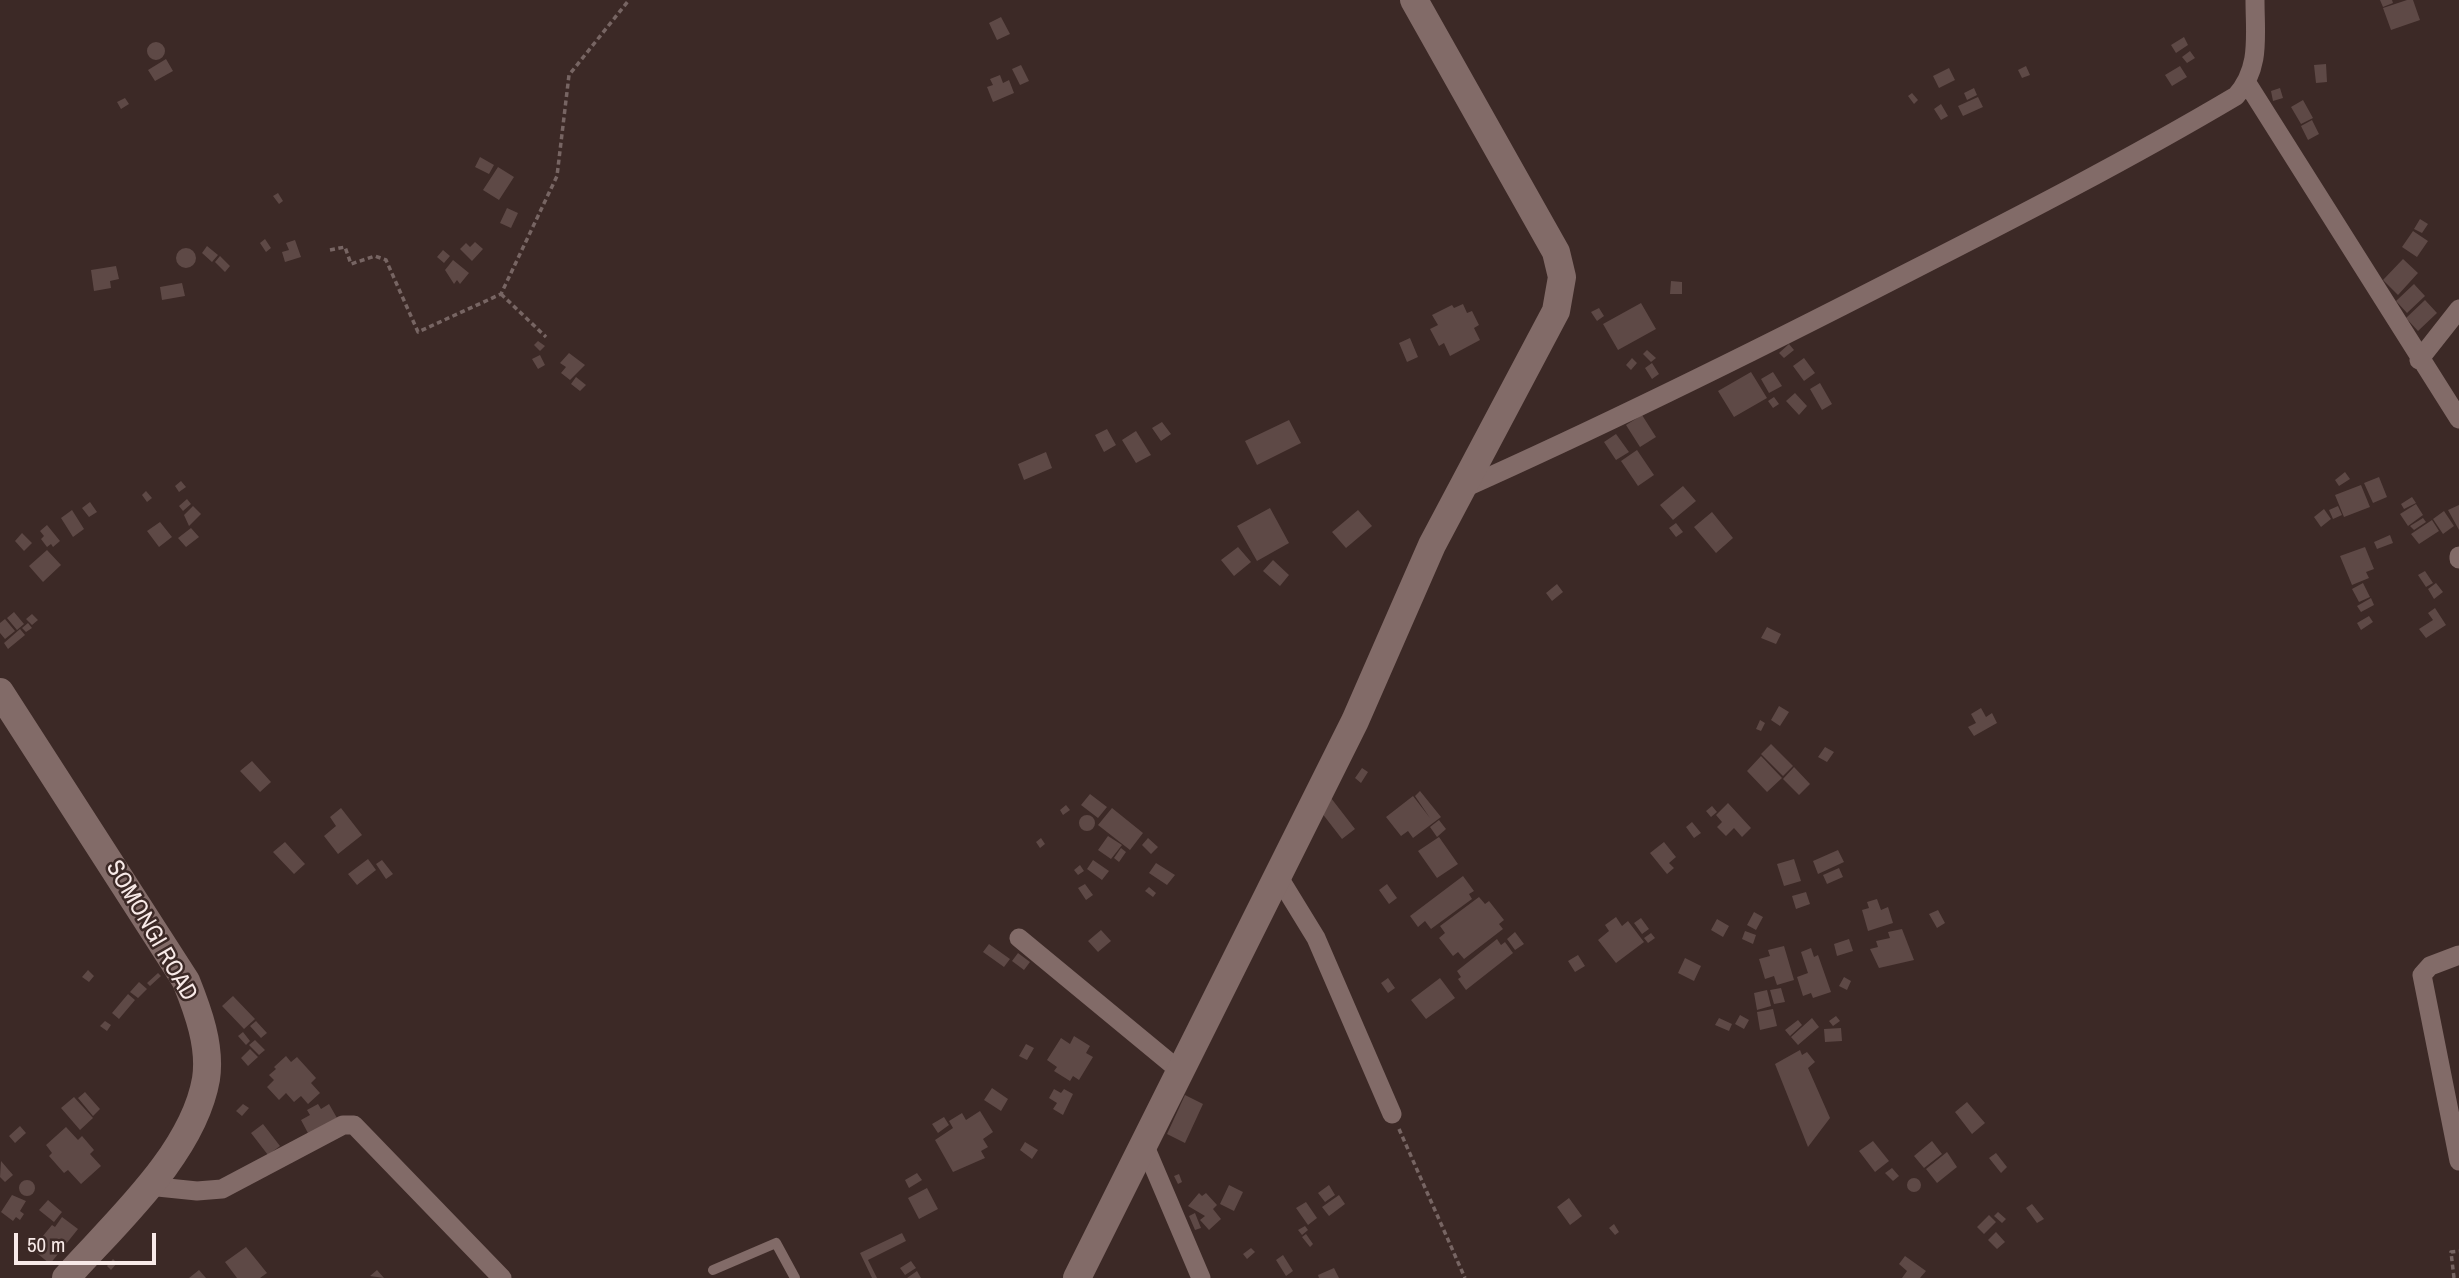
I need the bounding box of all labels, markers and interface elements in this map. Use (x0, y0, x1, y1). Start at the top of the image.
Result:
street label: SOMONGI ROAD (99, 856, 203, 1006)
scale bar (18, 1218, 159, 1262)
text: 50 m (27, 1230, 65, 1259)

